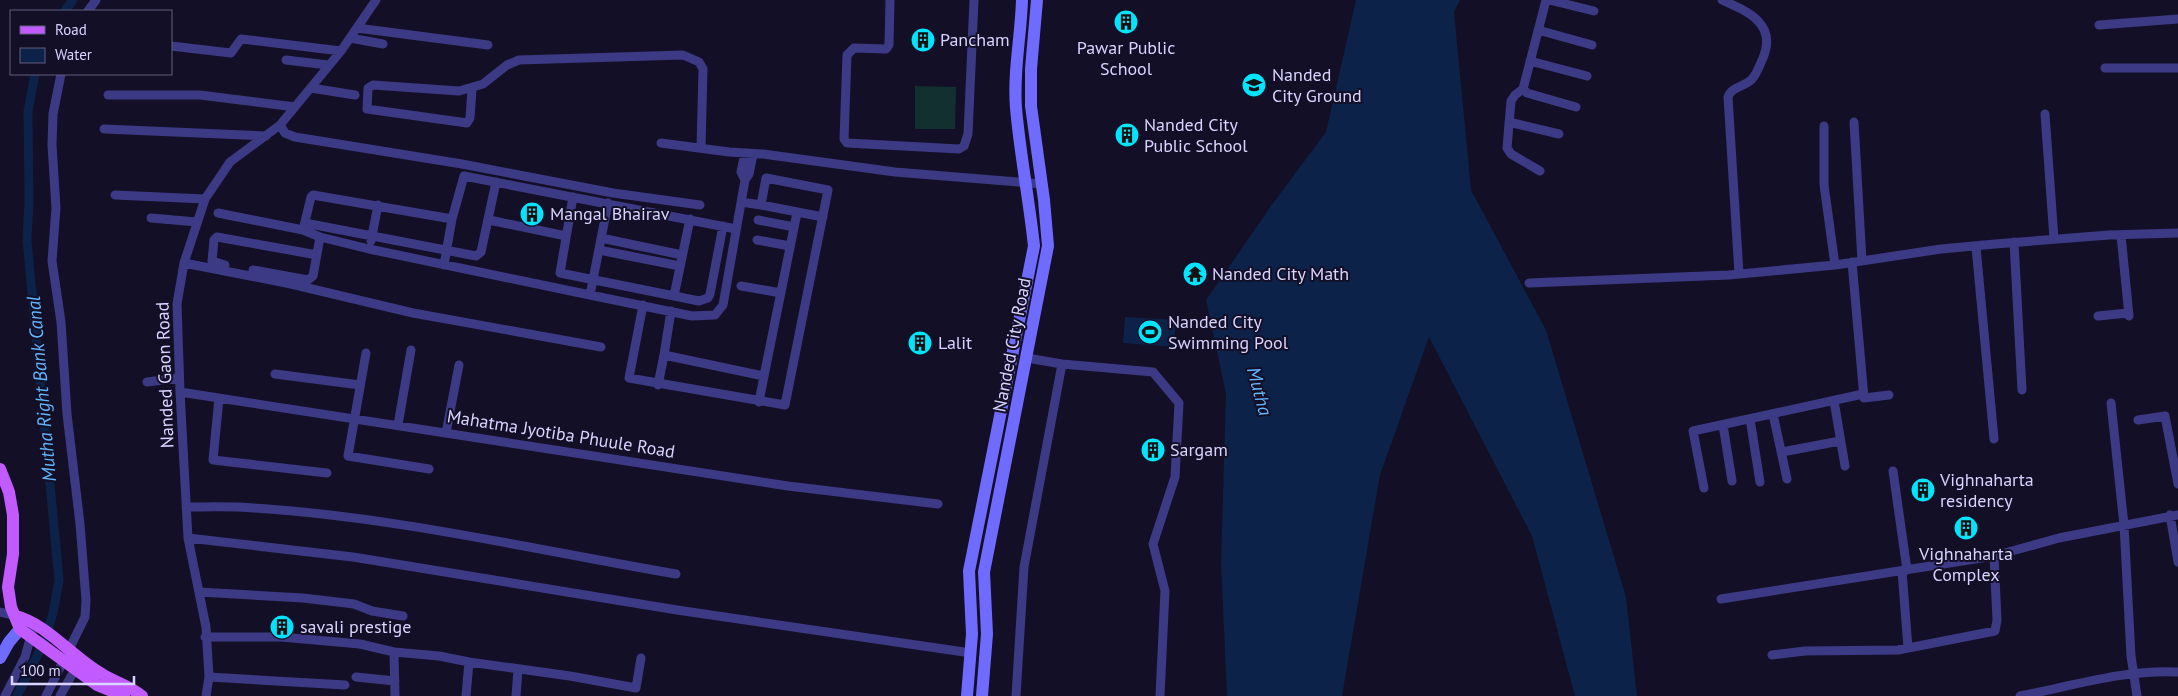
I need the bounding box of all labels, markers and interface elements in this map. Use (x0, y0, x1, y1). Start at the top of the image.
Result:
building icon: Pawar Public School (1113, 9, 1139, 35)
legend (10, 10, 172, 75)
text: Road (55, 20, 87, 39)
building icon: Pancham (910, 27, 936, 53)
place label: Pancham (940, 28, 1010, 51)
place label: Pawar Public School (1077, 36, 1175, 80)
text: Water (55, 45, 92, 64)
place label: Nanded City Ground (1272, 63, 1362, 107)
school or university icon: Nanded City Ground (1241, 72, 1267, 98)
place label: Nanded City Public School (1144, 113, 1248, 157)
building icon: Nanded City Public School (1114, 122, 1140, 148)
building icon: Mangal Bhairav (519, 201, 545, 227)
place label: Mangal Bhairav (550, 202, 670, 225)
temple icon: Nanded City Math (1182, 261, 1208, 287)
place label: Nanded City Math (1212, 262, 1349, 285)
street label: Nanded City Road (987, 276, 1036, 414)
water label: Mutha Right Bank Canal (21, 295, 61, 483)
street label: Nanded Gaon Road (150, 301, 179, 449)
place label: Nanded City Swimming Pool (1168, 310, 1289, 354)
sports icon: Nanded City Swimming Pool (1137, 319, 1163, 345)
building icon: Lalit (907, 330, 933, 356)
place label: Lalit (938, 331, 972, 354)
water label: Mutha (1242, 364, 1278, 419)
street label: Mahatma Jyotiba Phuule Road (445, 404, 677, 463)
building icon: Sargam (1140, 437, 1166, 463)
place label: Sargam (1170, 438, 1228, 461)
place label: Vighnaharta residency (1939, 468, 2034, 512)
building icon: Vighnaharta residency (1910, 477, 1936, 503)
building icon: Vighnaharta Complex (1953, 515, 1979, 541)
place label: Vighnaharta Complex (1918, 542, 2013, 586)
building icon: savali prestige (269, 614, 295, 640)
place label: savali prestige (300, 615, 411, 638)
scale bar (12, 654, 135, 686)
text: 100 m (20, 661, 61, 680)

